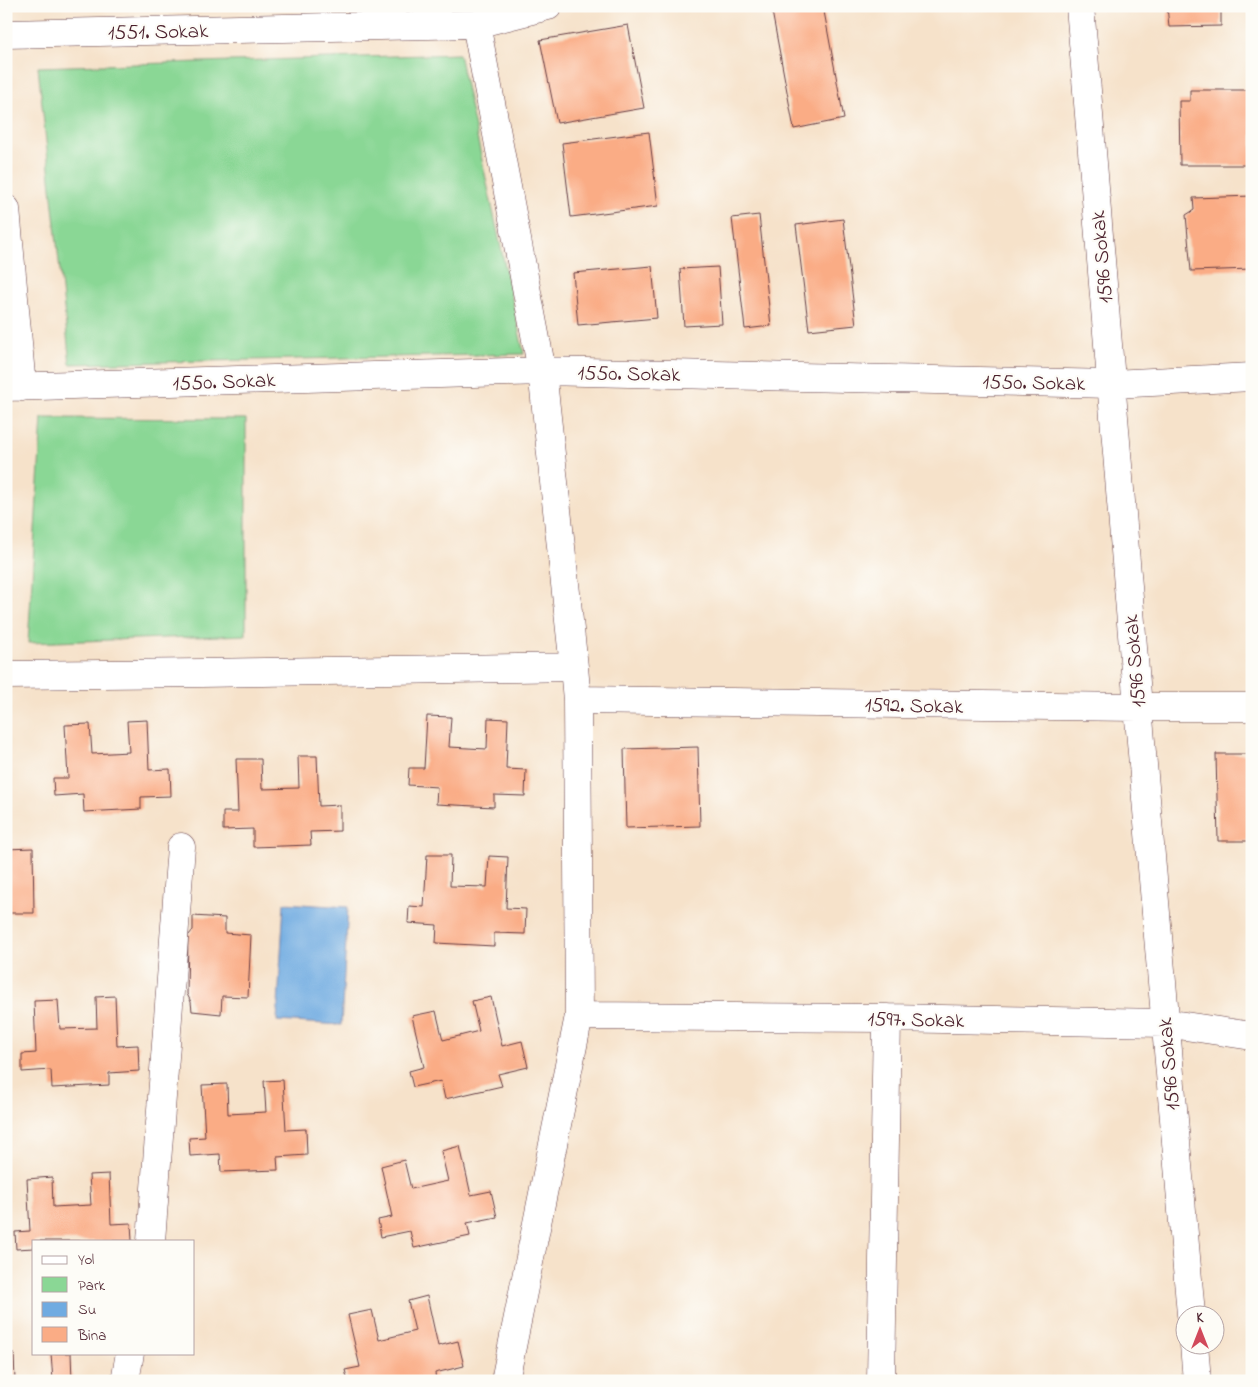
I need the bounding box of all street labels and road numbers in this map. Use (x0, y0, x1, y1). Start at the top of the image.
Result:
street label: 1551. Sokak (108, 17, 209, 49)
street label: 1596 Sokak (1084, 208, 1122, 304)
street label: 1550. Sokak (577, 359, 681, 391)
street label: 1550. Sokak (172, 366, 277, 400)
street label: 1550. Sokak (982, 368, 1086, 400)
street label: 1596 Sokak (1117, 612, 1155, 708)
street label: 1592. Sokak (864, 691, 964, 723)
street label: 1597. Sokak (867, 1005, 965, 1037)
street label: 1596 Sokak (1151, 1015, 1189, 1111)

